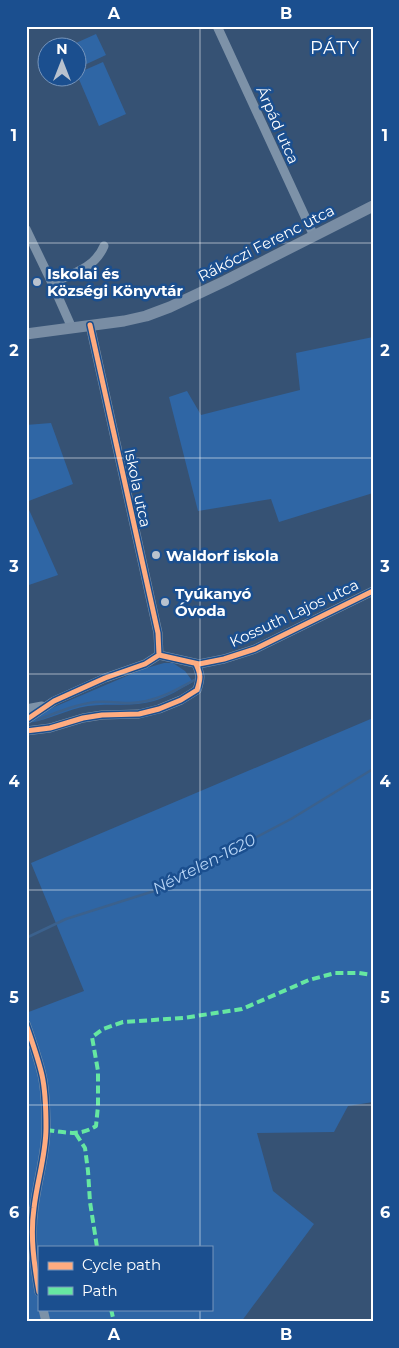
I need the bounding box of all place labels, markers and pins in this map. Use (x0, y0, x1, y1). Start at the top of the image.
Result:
place label: Iskolai és Községi Könyvtár (47, 264, 183, 300)
marker: Iskolai és Községi Könyvtár (31, 276, 43, 288)
place label: Waldorf iskola (166, 546, 279, 565)
marker: Waldorf iskola (150, 549, 162, 561)
place label: Tyúkanyó Óvoda (175, 584, 251, 620)
marker: Tyúkanyó Óvoda (159, 596, 171, 608)

